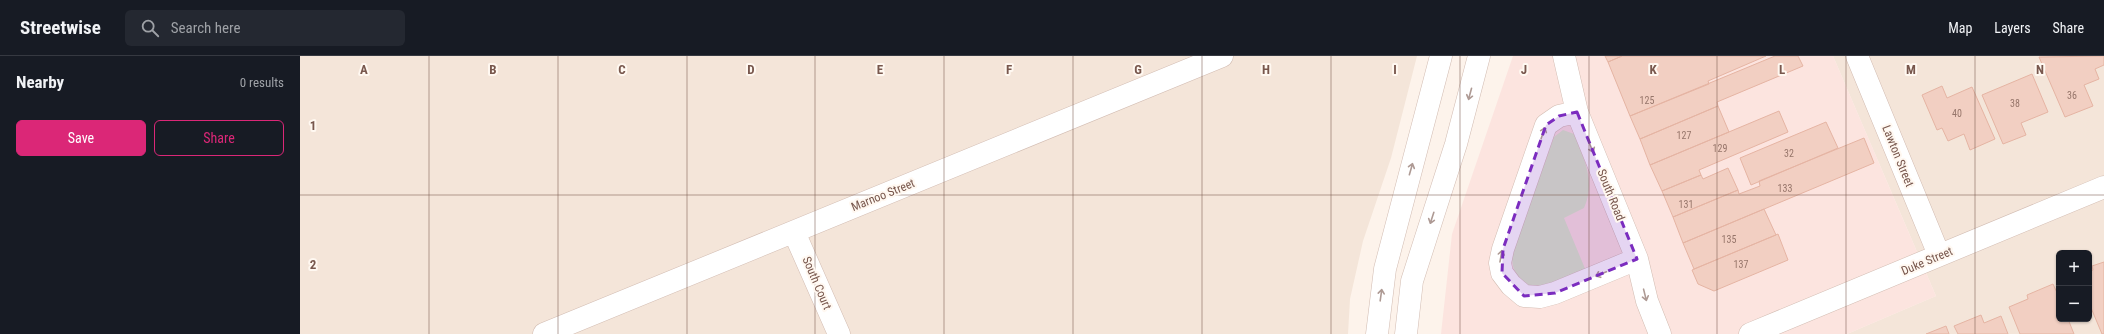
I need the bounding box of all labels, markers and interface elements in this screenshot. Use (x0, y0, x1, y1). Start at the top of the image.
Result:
search box (125, 10, 405, 46)
text: Streetwise (20, 16, 101, 39)
icon: search (139, 17, 161, 39)
text: Search here (171, 19, 241, 37)
text: Map (1948, 20, 1972, 36)
text: Layers (1994, 20, 2031, 36)
text: Share (2053, 20, 2084, 36)
text: A (360, 62, 368, 77)
text: B (489, 62, 497, 77)
text: C (618, 62, 626, 77)
text: D (747, 62, 755, 77)
text: E (877, 62, 884, 77)
text: F (1006, 62, 1012, 77)
text: G (1134, 62, 1142, 77)
text: H (1262, 62, 1270, 77)
text: I (1393, 62, 1397, 77)
text: J (1521, 62, 1527, 77)
text: K (1649, 62, 1657, 77)
text: L (1779, 62, 1785, 77)
text: M (1906, 62, 1916, 77)
text: N (2036, 62, 2044, 77)
text: Nearby (16, 72, 64, 92)
text: 0 results (240, 75, 284, 90)
one-way arrow (1465, 87, 1473, 100)
house number: 36 (2067, 90, 2077, 101)
house number: 125 (1640, 95, 1654, 106)
house number: 38 (2010, 98, 2020, 109)
house number: 40 (1952, 108, 1962, 119)
text: 1 (310, 118, 316, 133)
button: Save (16, 120, 146, 156)
button: Share (154, 120, 284, 156)
street label: Lawton Street (1879, 123, 1917, 189)
one-way arrow (1540, 128, 1548, 140)
house number: 127 (1677, 130, 1691, 141)
one-way arrow (1588, 140, 1595, 152)
house number: 129 (1713, 143, 1727, 154)
house number: 32 (1784, 148, 1794, 159)
one-way arrow (1408, 163, 1415, 176)
street label: South Road (1594, 167, 1628, 223)
street label: Marnoo Street (849, 176, 917, 214)
house number: 133 (1778, 183, 1792, 194)
house number: 131 (1679, 199, 1693, 210)
one-way arrow (1428, 211, 1435, 224)
house number: 135 (1722, 234, 1736, 245)
street label: Duke Street (1899, 244, 1955, 278)
one-way arrow (1498, 250, 1506, 263)
map controls (2056, 250, 2092, 322)
button: + (2056, 250, 2092, 286)
street label: South Court (800, 254, 835, 312)
text: 2 (310, 257, 317, 272)
house number: 137 (1734, 259, 1748, 270)
one-way arrow (1595, 271, 1607, 278)
button: − (2056, 286, 2092, 322)
one-way arrow (1642, 288, 1650, 301)
one-way arrow (1377, 289, 1385, 302)

